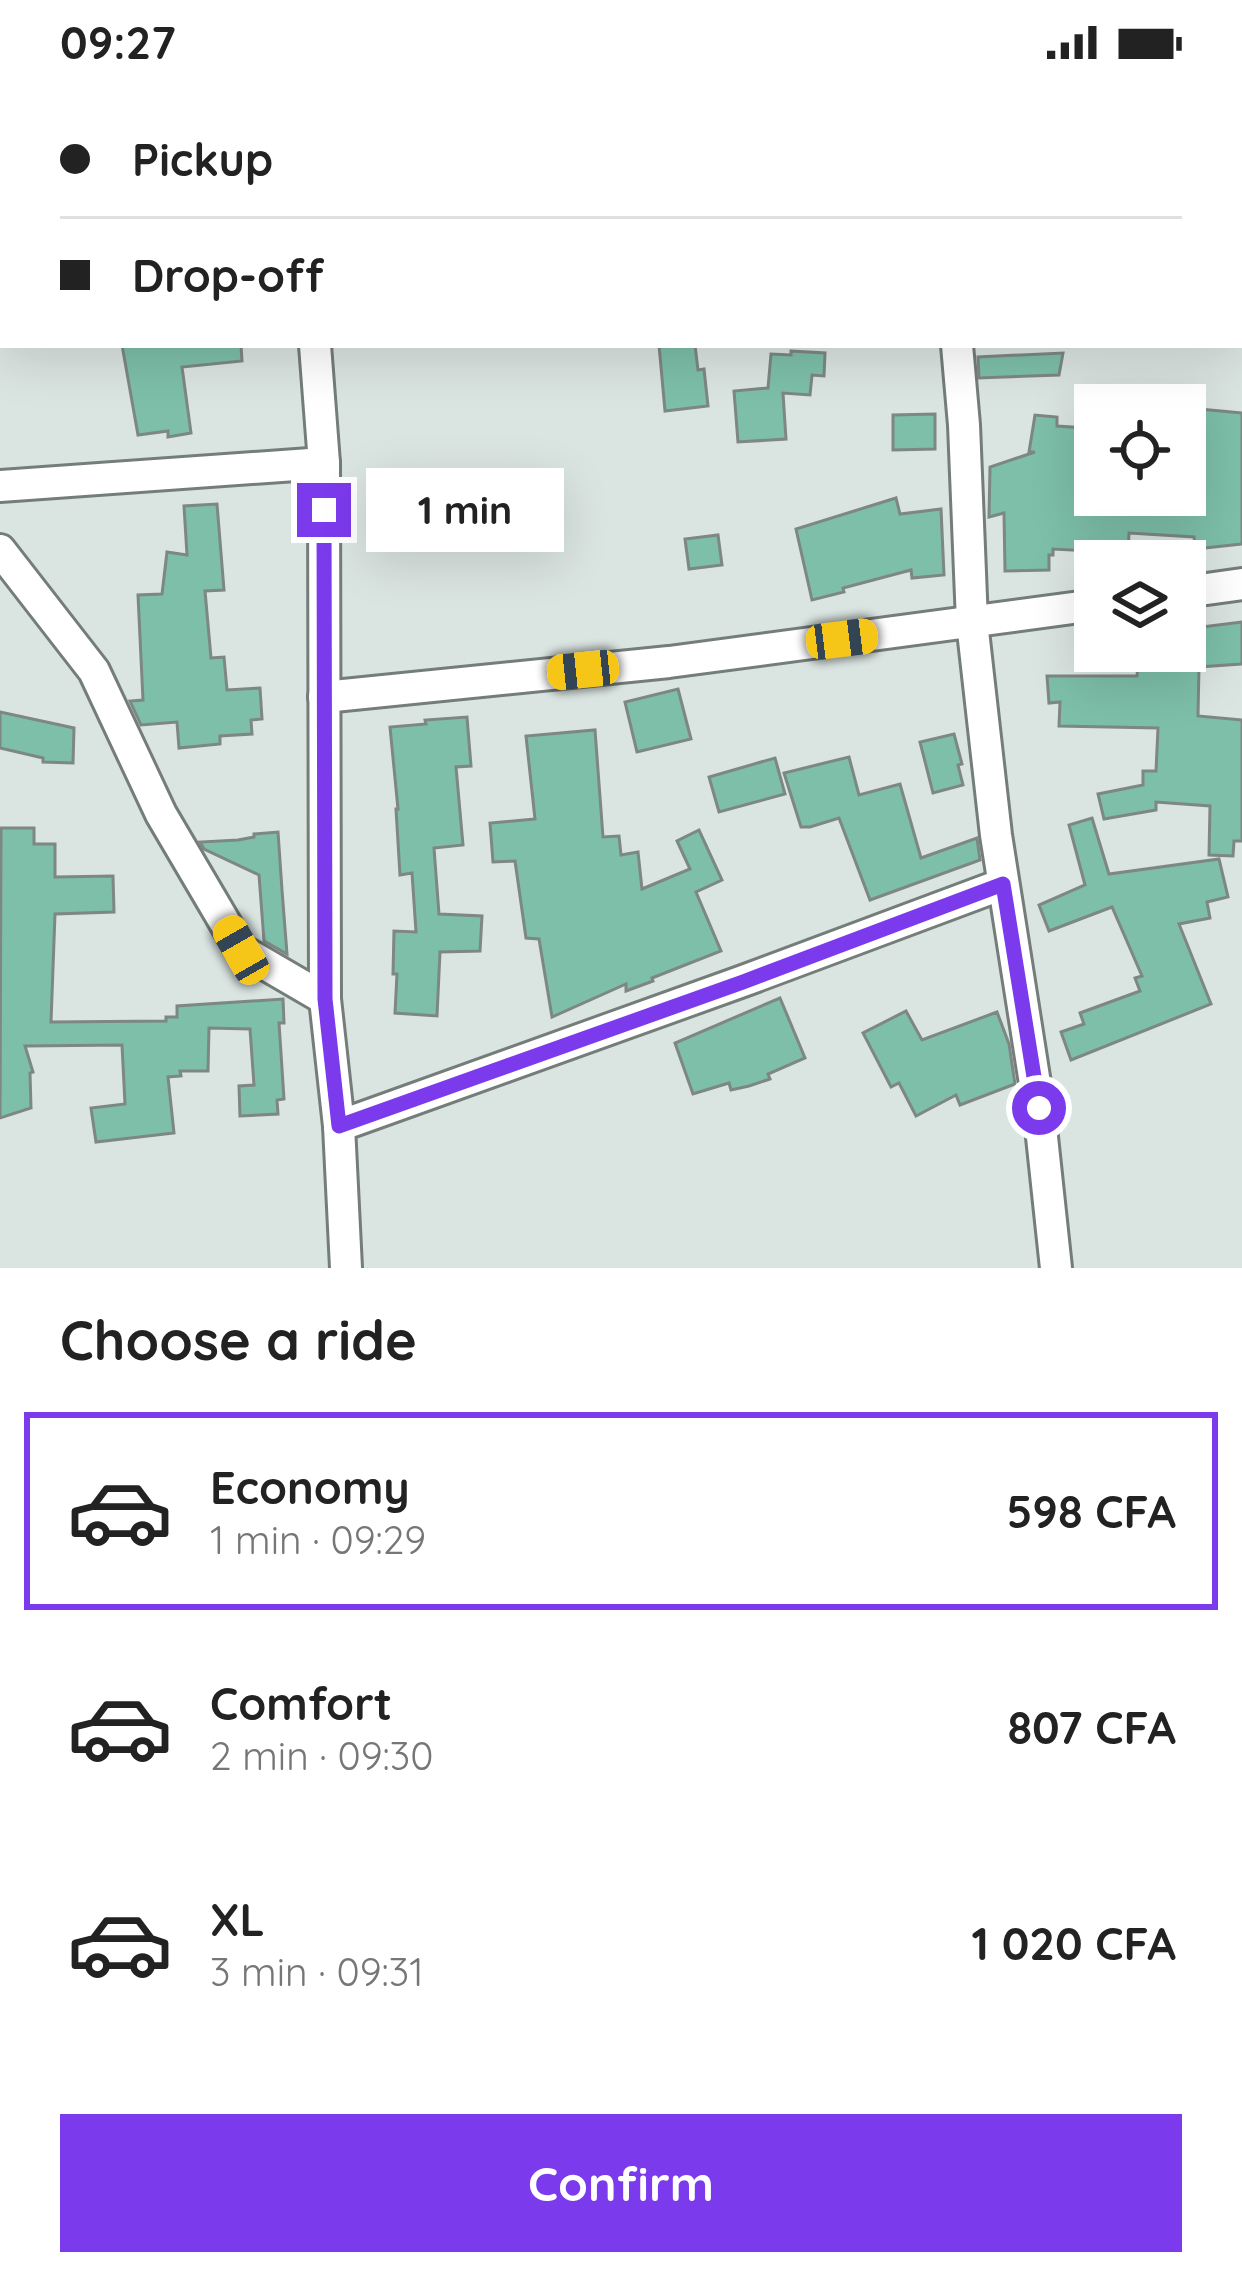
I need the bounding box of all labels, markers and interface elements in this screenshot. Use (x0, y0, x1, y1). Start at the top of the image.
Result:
text: 09:27 (60, 14, 176, 70)
text: Pickup (132, 131, 273, 187)
text: Drop-off (132, 247, 324, 303)
map controls (1074, 384, 1206, 672)
button: locate (1074, 384, 1206, 516)
callout: 1 min (366, 468, 564, 552)
route end (297, 483, 351, 537)
text: 1 min (418, 485, 512, 534)
button: layers (1074, 540, 1206, 672)
car (804, 617, 880, 661)
car (545, 648, 621, 692)
car (207, 910, 275, 990)
route start (1012, 1081, 1066, 1135)
text: Choose a ride (60, 1306, 417, 1374)
icon: car (66, 1457, 174, 1565)
text: Economy (210, 1459, 410, 1515)
text: 598 CFA (1006, 1483, 1176, 1539)
text: 1 min · 09:29 (210, 1515, 426, 1564)
icon: car (66, 1673, 174, 1781)
text: Comfort (210, 1675, 392, 1731)
text: 807 CFA (1007, 1699, 1176, 1755)
text: 2 min · 09:30 (210, 1731, 434, 1780)
icon: car (66, 1889, 174, 1997)
text: XL (210, 1891, 265, 1947)
text: 1 020 CFA (972, 1915, 1176, 1971)
text: 3 min · 09:31 (210, 1947, 424, 1996)
button: Confirm (60, 2114, 1182, 2252)

